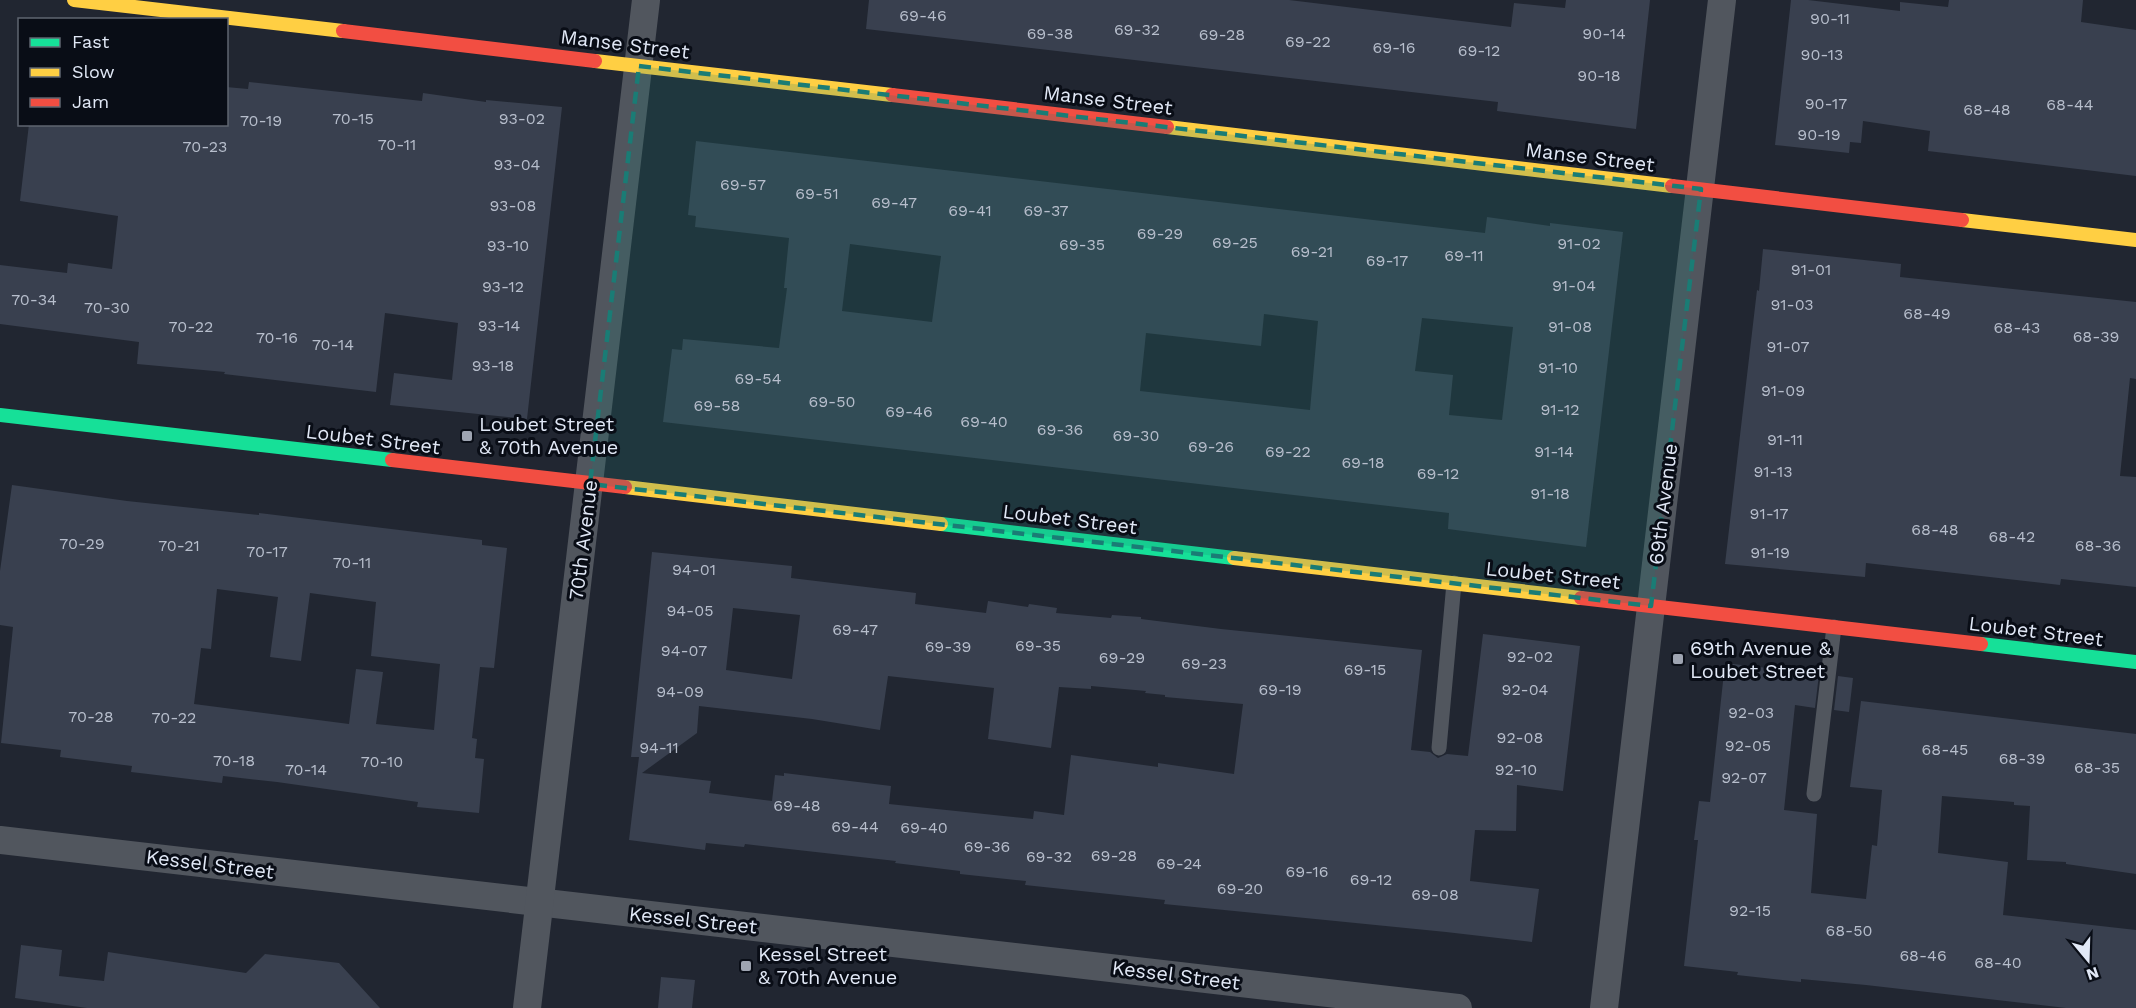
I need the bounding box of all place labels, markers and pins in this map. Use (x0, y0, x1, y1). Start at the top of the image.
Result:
place label: Loubet Street & 70th Avenue (479, 412, 618, 459)
marker: Loubet Street & 70th Avenue (460, 429, 474, 443)
place label: 69th Avenue & Loubet Street (1690, 636, 1832, 683)
marker: 69th Avenue & Loubet Street (1671, 652, 1685, 666)
place label: Kessel Street & 70th Avenue (758, 942, 897, 989)
marker: Kessel Street & 70th Avenue (739, 959, 753, 973)

